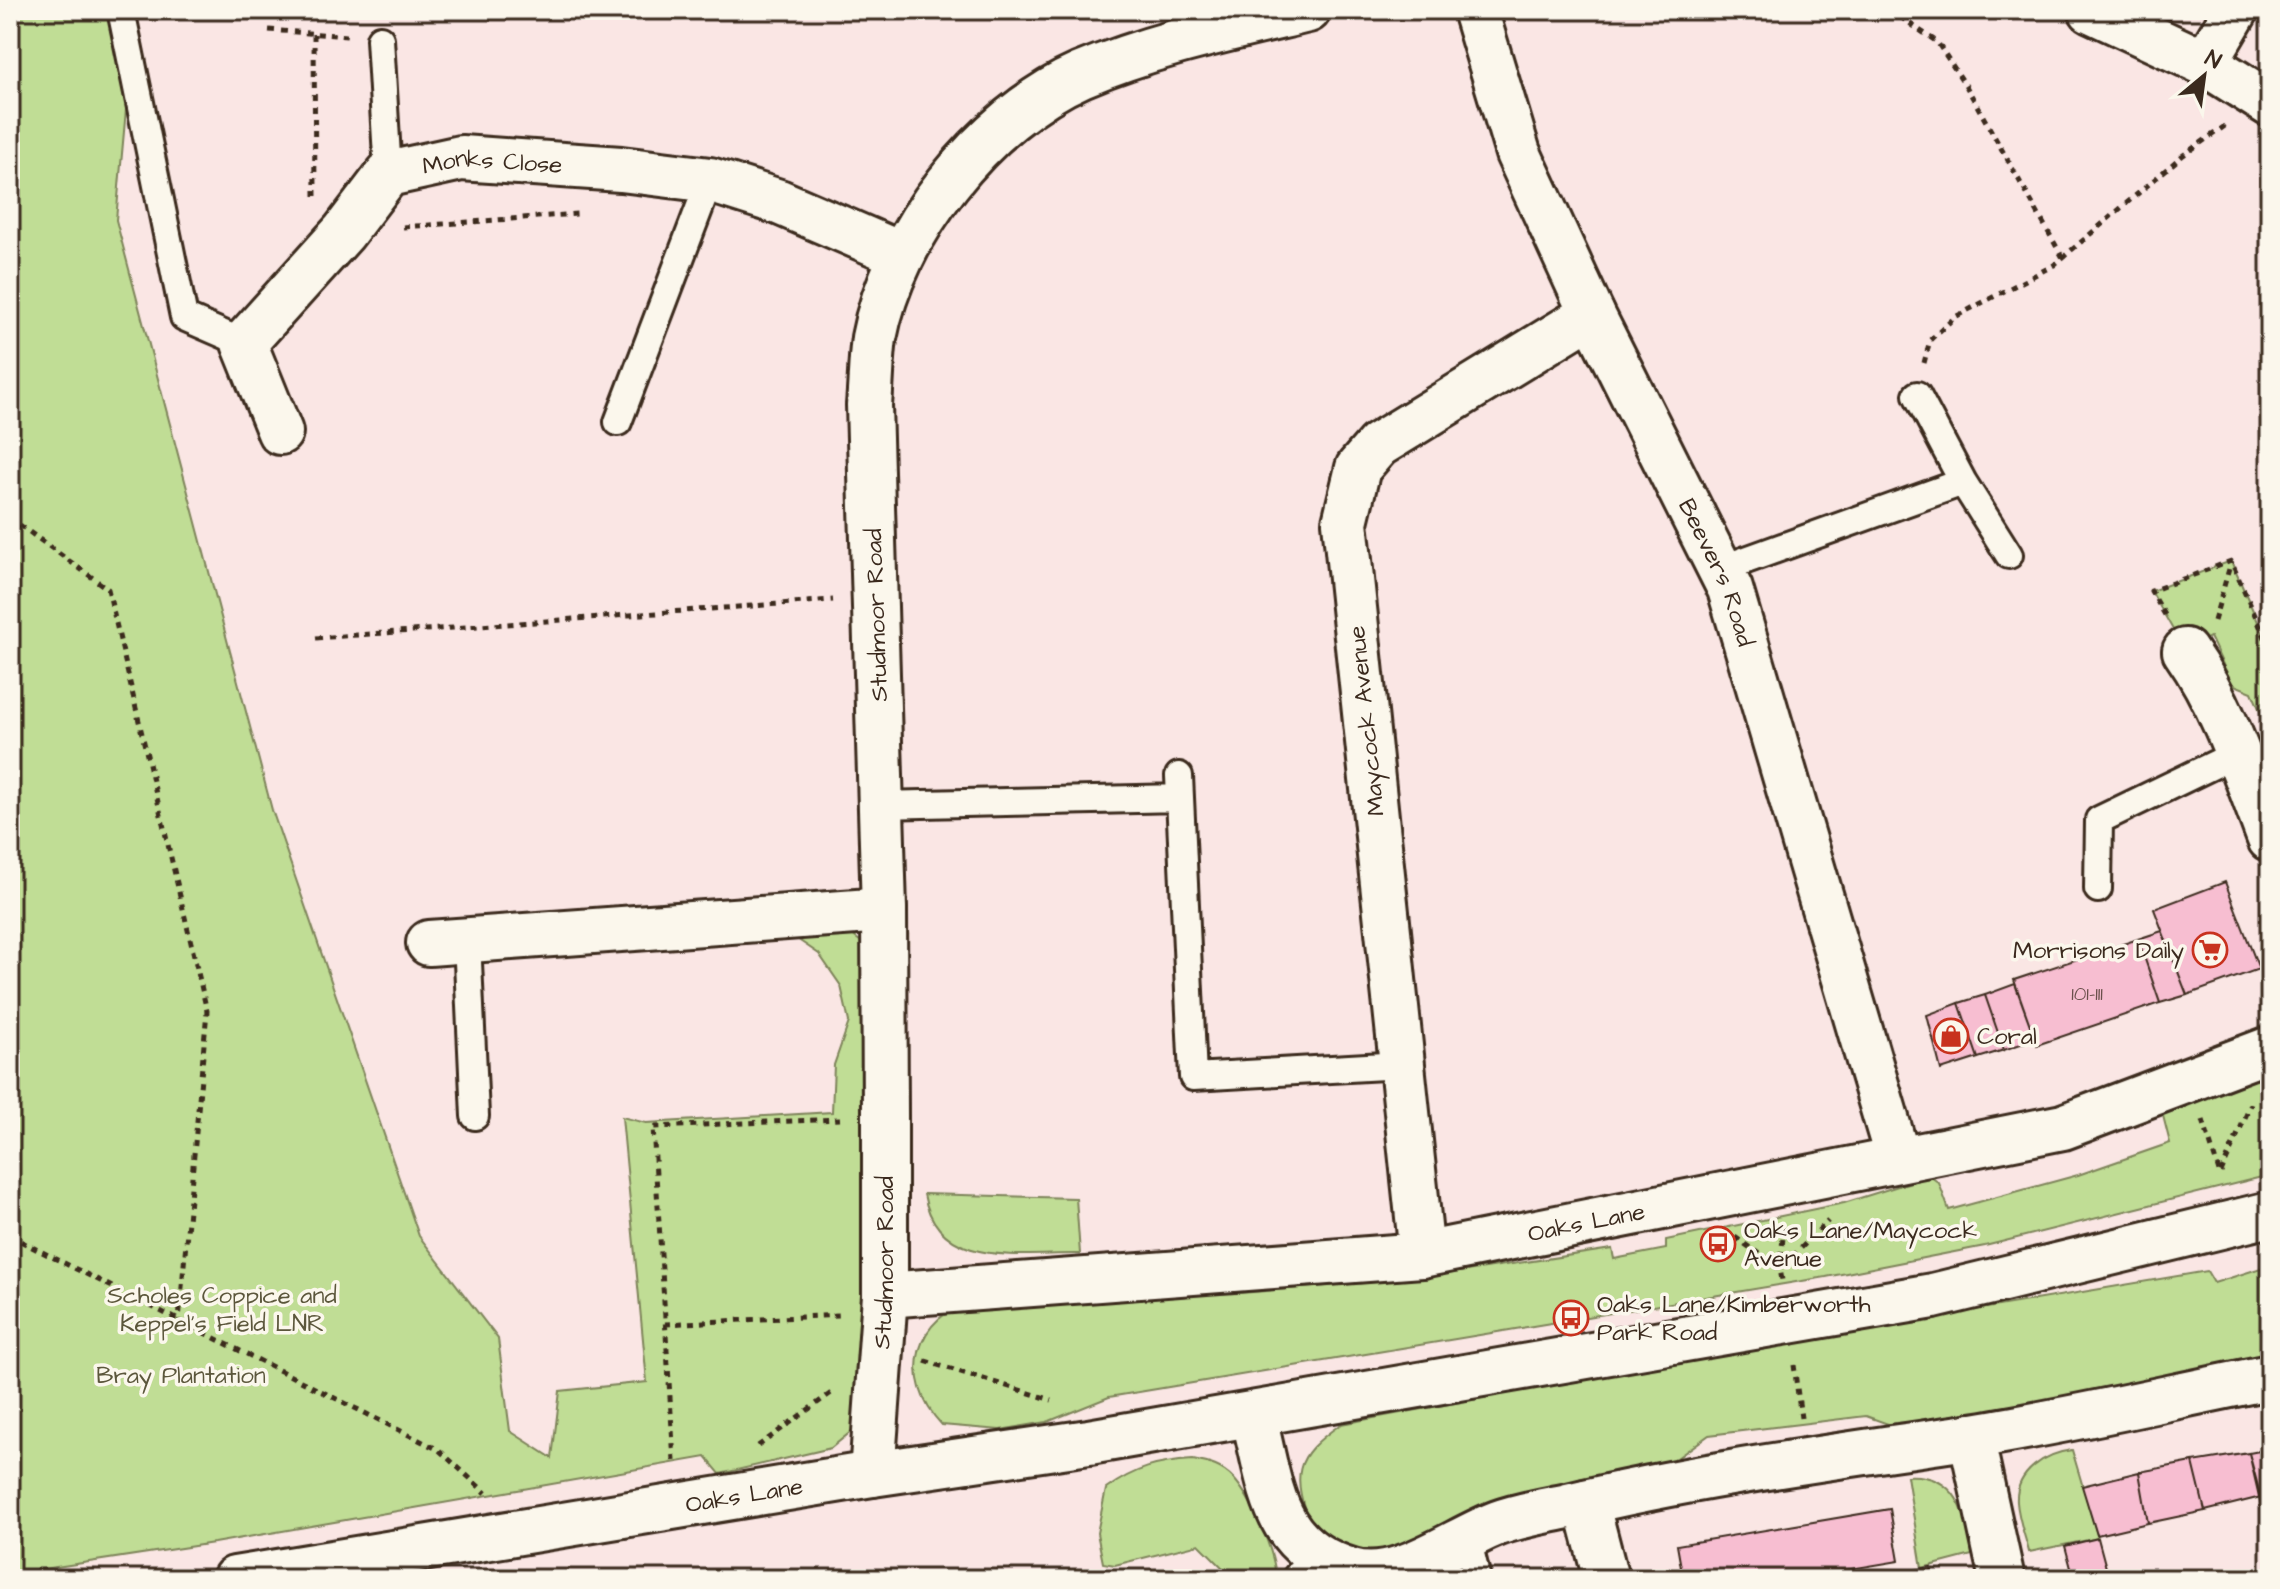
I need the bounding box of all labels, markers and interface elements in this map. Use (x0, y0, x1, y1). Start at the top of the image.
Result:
north arrow (2164, 36, 2244, 116)
text: N (2199, 43, 2227, 77)
street label: Monks Close (419, 141, 563, 184)
street label: Beevers Road (1669, 493, 1762, 651)
street label: Studmoor Road (857, 528, 897, 702)
street label: Maycock Avenue (1340, 624, 1395, 818)
supermarket icon: Morrisons Daily (2191, 931, 2229, 969)
place label: Morrisons Daily (2013, 934, 2184, 969)
house number: 101-111 (2071, 980, 2103, 1008)
shop icon: Coral (1932, 1017, 1970, 1055)
place label: Coral (1977, 1020, 2037, 1054)
street label: Studmoor Road (865, 1176, 903, 1350)
street label: Oaks Lane (1525, 1195, 1648, 1251)
place label: Oaks Lane/Maycock Avenue (1744, 1214, 1978, 1276)
bus stop icon: Oaks Lane/Maycock Avenue (1699, 1225, 1737, 1263)
park label: Scholes Coppice and Keppel's Field LNR (107, 1279, 337, 1341)
place label: Oaks Lane/Kimberworth Park Road (1597, 1288, 1871, 1350)
bus stop icon: Oaks Lane/Kimberworth Park Road (1552, 1299, 1590, 1337)
park label: Bray Plantation (96, 1359, 266, 1394)
street label: Oaks Lane (683, 1470, 806, 1522)

